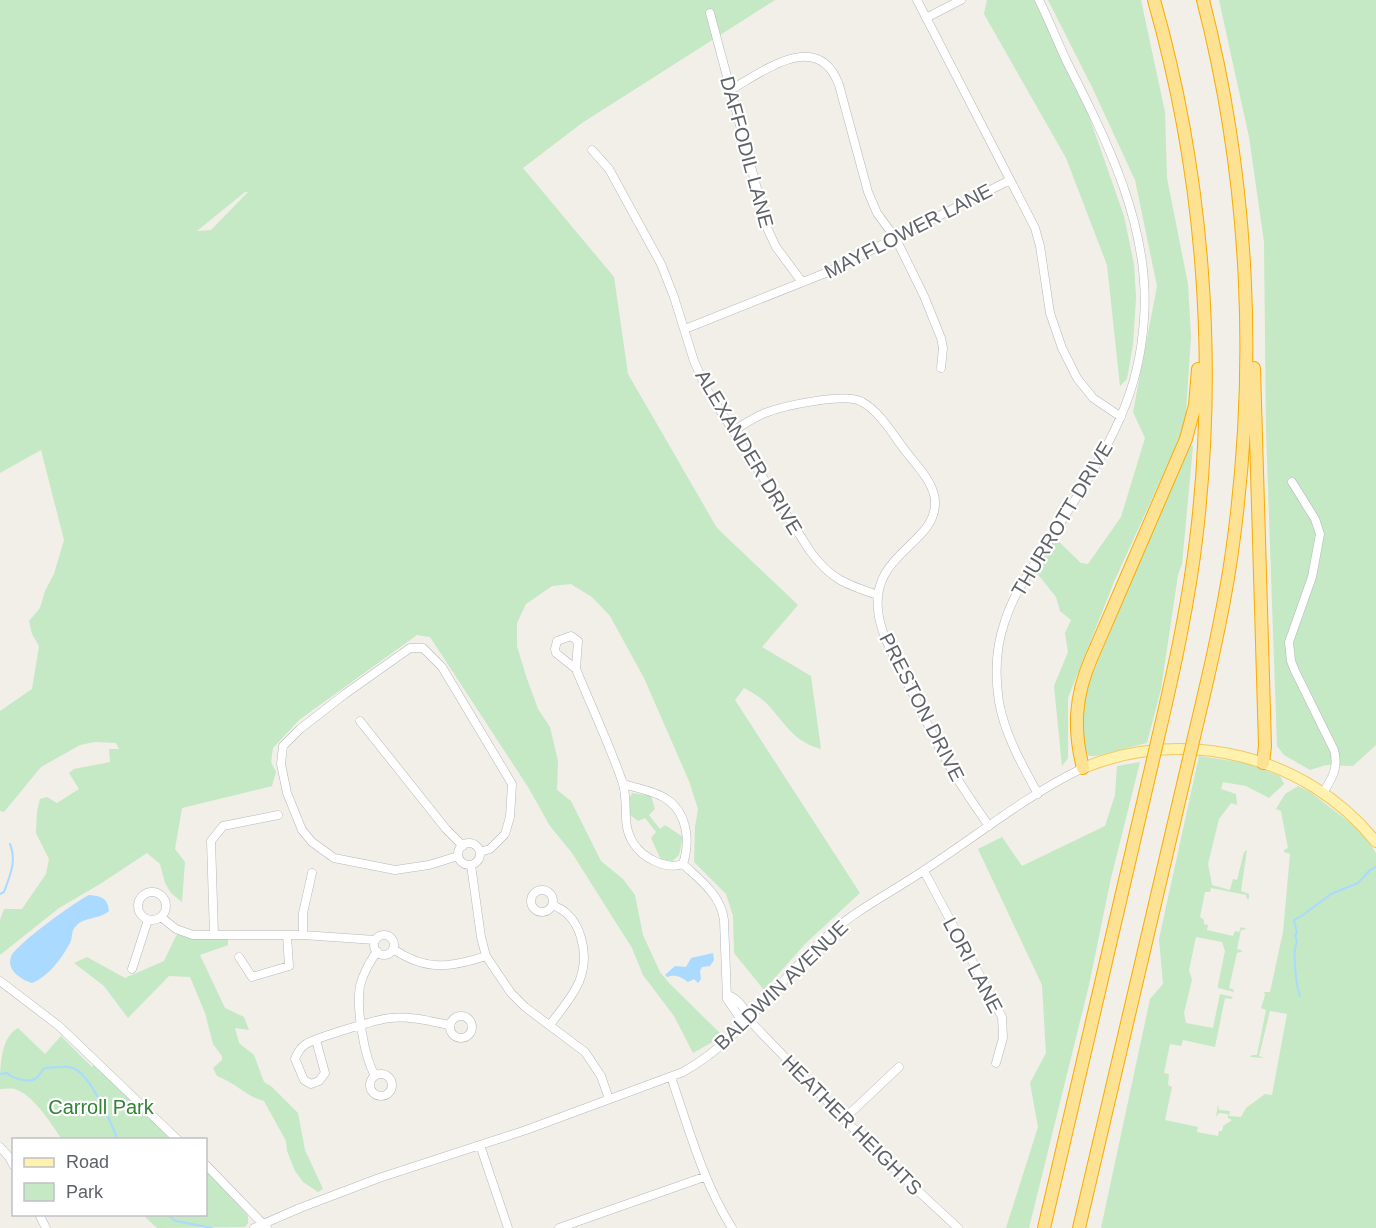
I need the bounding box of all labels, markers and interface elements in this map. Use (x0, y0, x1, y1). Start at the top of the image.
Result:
street label: DAFFODIL LANE (716, 74, 778, 230)
street label: MAYFLOWER LANE (820, 179, 996, 283)
street label: ALEXANDER DRIVE (691, 366, 807, 538)
street label: THURROTT DRIVE (1007, 438, 1117, 600)
street label: PRESTON DRIVE (875, 629, 969, 785)
street label: LORI LANE (939, 914, 1007, 1016)
street label: BALDWIN AVENUE (710, 916, 852, 1054)
street label: HEATHER HEIGHTS (778, 1051, 926, 1199)
park label: Carroll Park (48, 1096, 155, 1118)
legend (12, 1138, 207, 1216)
text: Road (66, 1152, 109, 1172)
text: Park (66, 1182, 104, 1202)

